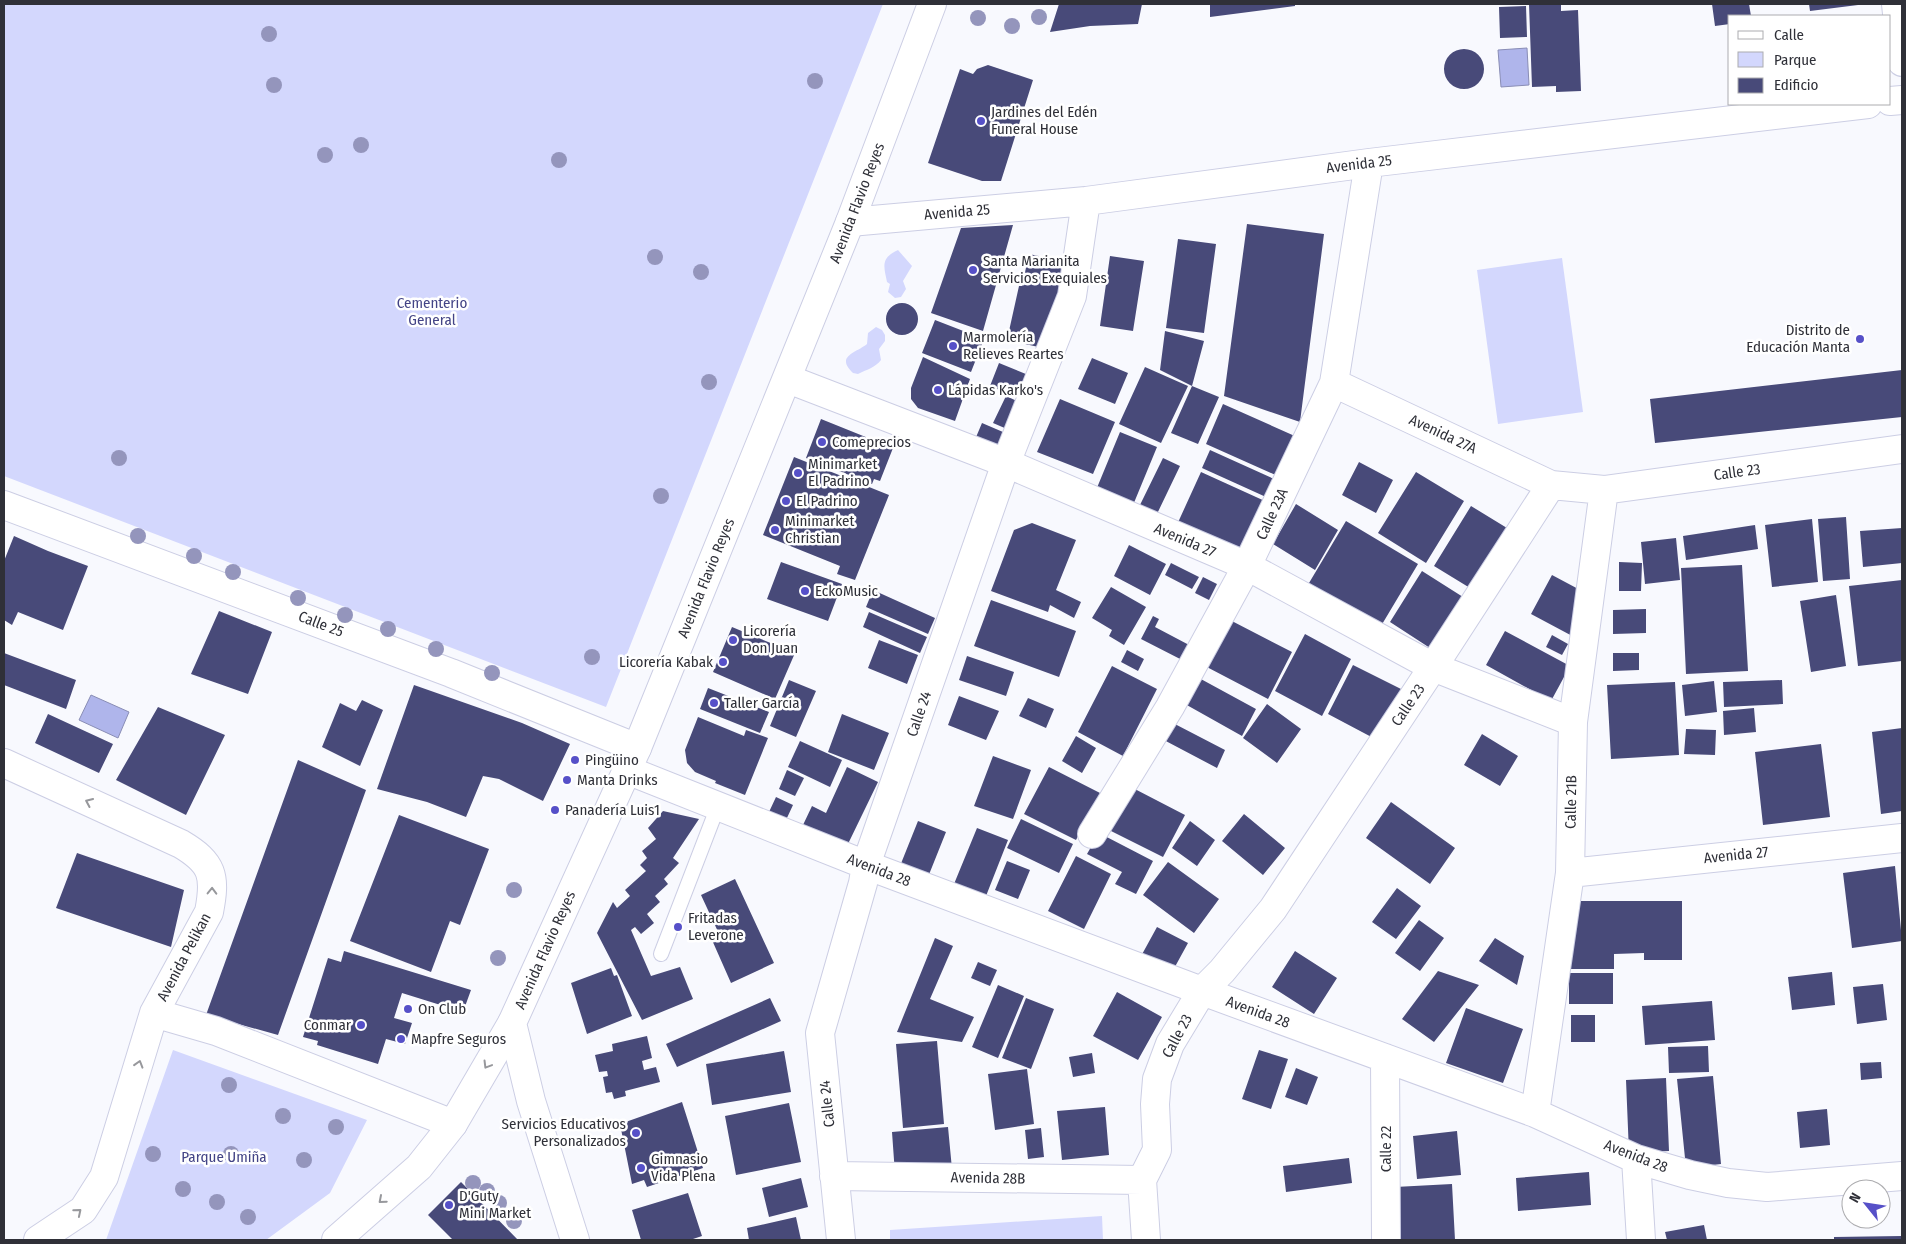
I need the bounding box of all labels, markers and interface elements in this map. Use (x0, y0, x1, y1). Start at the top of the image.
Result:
legend (1728, 15, 1891, 105)
text: Calle (1774, 26, 1804, 44)
text: Parque (1774, 51, 1817, 69)
text: Edificio (1774, 76, 1819, 94)
place label: Jardines del Edén Funeral House (991, 103, 1097, 138)
marker: Jardines del Edén Funeral House (975, 115, 987, 127)
street label: Avenida Flavio Reyes (826, 140, 888, 266)
street label: Avenida 25 (1325, 151, 1393, 177)
street label: Avenida 25 (923, 200, 991, 224)
place label: Santa Marianita Servicios Exequiales (983, 252, 1107, 287)
marker: Santa Marianita Servicios Exequiales (967, 264, 979, 276)
park label: Cementerio General (397, 294, 467, 329)
place label: Distrito de Educación Manta (1746, 321, 1850, 356)
place label: Marmolería Relieves Reartes (963, 328, 1064, 363)
marker: Distrito de Educación Manta (1854, 333, 1866, 345)
marker: Marmolería Relieves Reartes (947, 340, 959, 352)
place label: Lápidas Karko's (948, 381, 1043, 399)
marker: Lápidas Karko's (932, 384, 944, 396)
street label: Avenida 27A (1406, 411, 1480, 458)
place label: Comeprecios (832, 433, 911, 451)
marker: Comeprecios (816, 436, 828, 448)
place label: Minimarket El Padrino (808, 455, 878, 490)
street label: Calle 23 (1713, 460, 1762, 484)
marker: Minimarket El Padrino (792, 467, 804, 479)
street label: Calle 23A (1252, 485, 1292, 543)
place label: El Padrino (796, 492, 858, 510)
marker: El Padrino (780, 495, 792, 507)
place label: Minimarket Christian (785, 512, 855, 547)
street label: Avenida Flavio Reyes (674, 515, 738, 641)
street label: Avenida 27 (1152, 519, 1218, 561)
marker: Minimarket Christian (769, 524, 781, 536)
place label: EckoMusic (815, 582, 879, 600)
marker: EckoMusic (799, 585, 811, 597)
street label: Calle 25 (296, 607, 346, 641)
place label: Licorería Don Juan (743, 622, 798, 657)
marker: Licorería Don Juan (727, 634, 739, 646)
place label: Licorería Kabak (619, 653, 713, 671)
marker: Licorería Kabak (717, 656, 729, 668)
street label: Calle 23 (1387, 680, 1429, 729)
street label: Calle 24 (903, 689, 935, 739)
place label: Taller García (724, 694, 800, 712)
marker: Taller García (708, 697, 720, 709)
place label: Pingüino (585, 751, 639, 769)
marker: Pingüino (569, 754, 581, 766)
place label: Manta Drinks (577, 771, 658, 789)
marker: Manta Drinks (561, 774, 573, 786)
street label: Calle 21B (1562, 775, 1580, 829)
one-way arrow (85, 797, 94, 808)
place label: Panadería Luis1 (565, 801, 660, 819)
marker: Panadería Luis1 (549, 804, 561, 816)
street label: Avenida 27 (1703, 843, 1769, 867)
street label: Avenida 28 (845, 850, 913, 890)
one-way arrow (207, 887, 217, 894)
street label: Avenida Flavio Reyes (511, 888, 579, 1012)
place label: Fritadas Leverone (688, 909, 744, 944)
street label: Avenida Pelikan (153, 910, 215, 1004)
marker: Fritadas Leverone (672, 921, 684, 933)
street label: Avenida 28 (1224, 992, 1292, 1032)
place label: On Club (418, 1000, 466, 1018)
marker: On Club (402, 1003, 414, 1015)
street label: Calle 23 (1158, 1011, 1196, 1061)
place label: Conmar (304, 1016, 352, 1034)
marker: Conmar (355, 1019, 367, 1031)
place label: Mapfre Seguros (411, 1030, 506, 1048)
marker: Mapfre Seguros (395, 1033, 407, 1045)
one-way arrow (133, 1060, 143, 1069)
one-way arrow (483, 1060, 493, 1069)
street label: Calle 24 (816, 1080, 838, 1128)
place label: Servicios Educativos Personalizados (502, 1115, 626, 1150)
street label: Calle 22 (1377, 1125, 1395, 1172)
marker: Servicios Educativos Personalizados (630, 1127, 642, 1139)
street label: Avenida 28 (1602, 1136, 1670, 1176)
park label: Parque Umiña (181, 1148, 267, 1166)
place label: Gimnasio Vida Plena (651, 1150, 716, 1185)
marker: Gimnasio Vida Plena (635, 1162, 647, 1174)
street label: Avenida 28B (950, 1168, 1026, 1188)
north arrow (1841, 1179, 1891, 1229)
place label: D'Guty Mini Market (459, 1187, 531, 1222)
text: N (1846, 1190, 1865, 1206)
one-way arrow (379, 1194, 388, 1203)
marker: D'Guty Mini Market (443, 1199, 455, 1211)
one-way arrow (72, 1210, 81, 1218)

